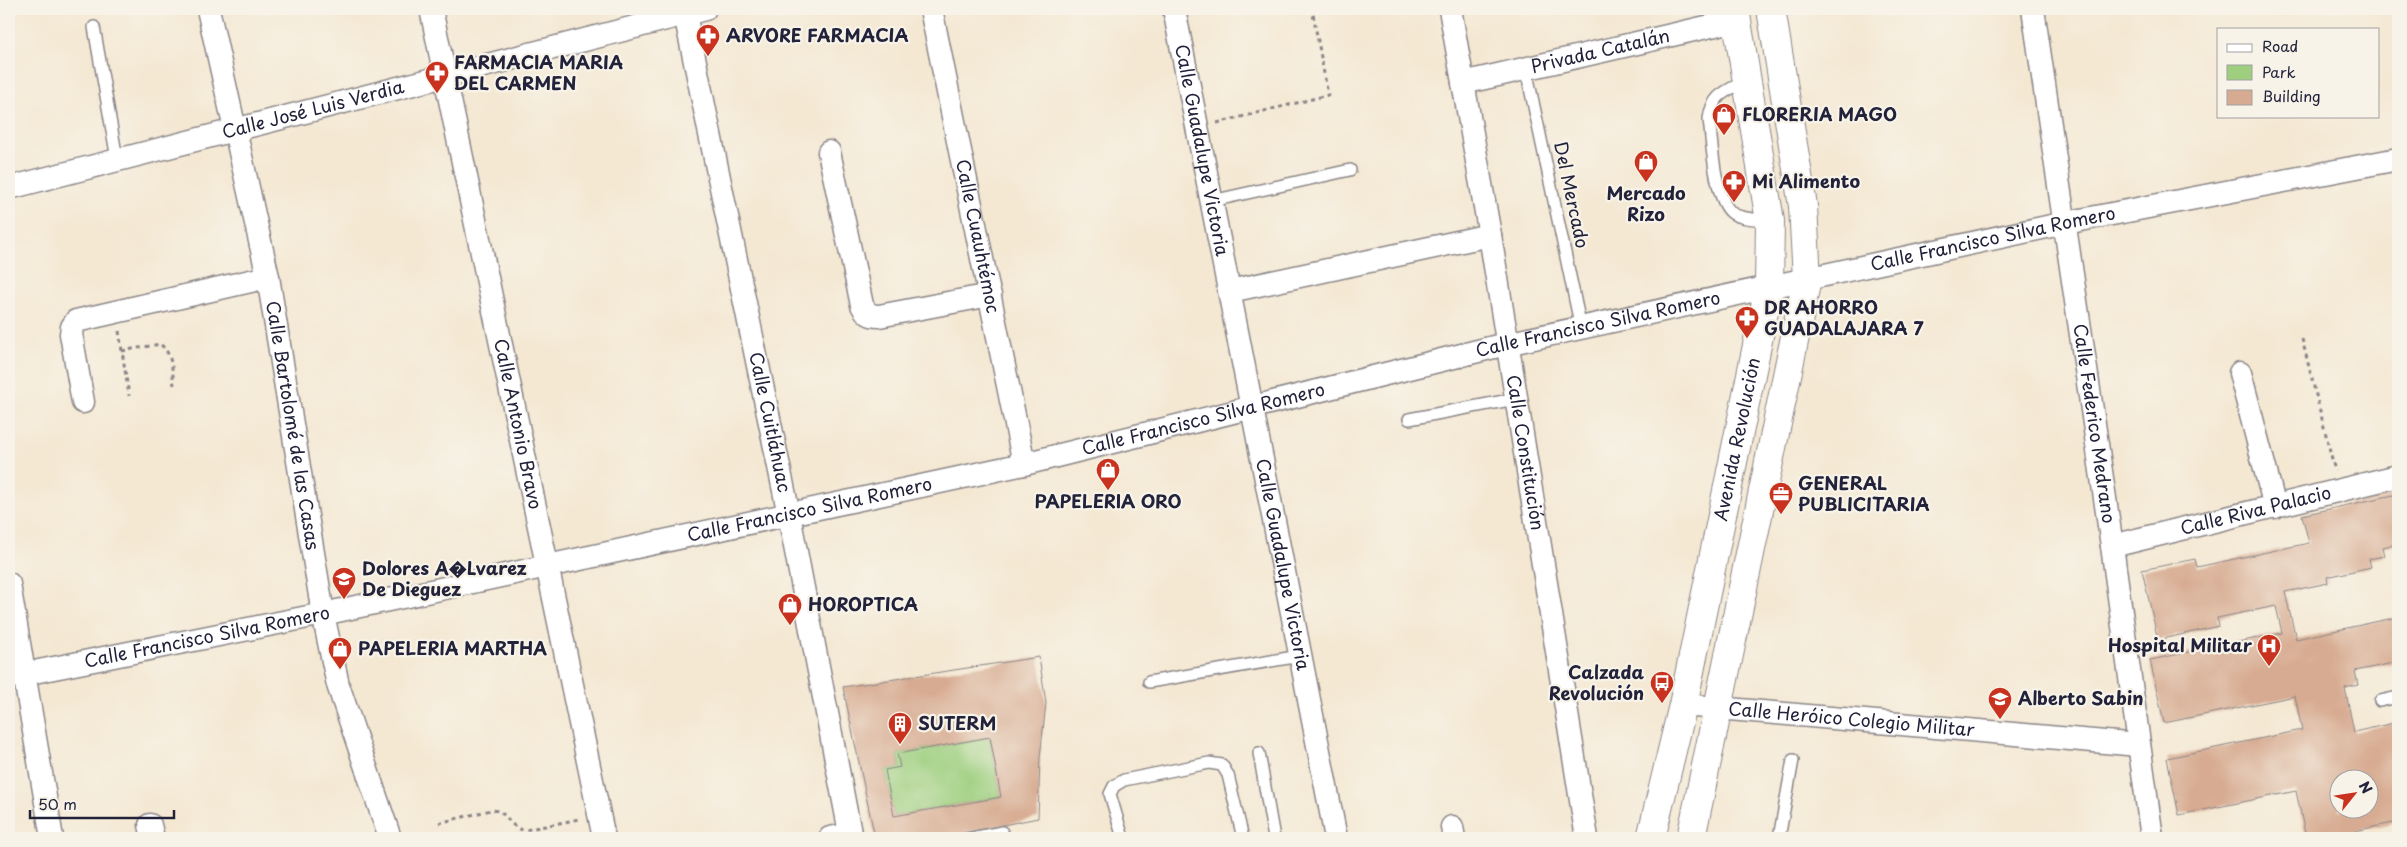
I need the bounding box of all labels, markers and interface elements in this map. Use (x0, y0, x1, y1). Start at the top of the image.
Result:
place label: ARVORE FARMACIA (726, 21, 909, 48)
street label: Privada Catalán (1528, 21, 1672, 79)
pharmacy icon: ARVORE FARMACIA (695, 23, 721, 57)
legend (2217, 28, 2380, 118)
text: Road (2262, 34, 2298, 57)
street label: Calle Guadalupe Victoria (1169, 42, 1237, 258)
place label: FARMACIA MARIA DEL CARMEN (454, 48, 624, 96)
pharmacy icon: FARMACIA MARIA DEL CARMEN (424, 60, 450, 94)
text: Park (2262, 60, 2296, 83)
street label: Calle José Luis Verdia (219, 72, 407, 145)
text: Building (2262, 84, 2321, 107)
place label: FLORERIA MAGO (1742, 100, 1897, 127)
shop icon: FLORERIA MAGO (1711, 102, 1737, 136)
street label: Del Mercado (1548, 139, 1597, 251)
shop icon: Mercado Rizo (1633, 149, 1659, 183)
street label: Calle Cuauhtémoc (950, 157, 1008, 315)
place label: Mi Alimento (1752, 167, 1860, 194)
pharmacy icon: Mi Alimento (1721, 169, 1747, 203)
place label: Mercado Rizo (1606, 179, 1686, 227)
street label: Calle Francisco Silva Romero (1868, 199, 2117, 277)
street label: Calle Francisco Silva Romero (1473, 283, 1723, 363)
place label: DR AHORRO GUADALAJARA 7 (1764, 293, 1925, 341)
street label: Calle Bartolomé de las Casas (260, 299, 327, 552)
pharmacy icon: DR AHORRO GUADALAJARA 7 (1734, 305, 1760, 339)
street label: Calle Federico Medrano (2067, 322, 2123, 525)
street label: Calle Antonio Bravo (488, 336, 550, 512)
street label: Calle Cuitláhuac (743, 349, 799, 495)
street label: Avenida Revolución (1706, 355, 1766, 523)
street label: Calle Constitución (1501, 373, 1552, 532)
street label: Calle Francisco Silva Romero (1079, 375, 1327, 461)
street label: Calle Guadalupe Victoria (1250, 456, 1318, 672)
shop icon: PAPELERIA ORO (1095, 457, 1121, 491)
street label: Calle Francisco Silva Romero (684, 469, 934, 548)
place label: GENERAL PUBLICITARIA (1798, 469, 1930, 517)
street label: Calle Riva Palacio (2177, 478, 2334, 541)
office icon: GENERAL PUBLICITARIA (1768, 481, 1794, 515)
place label: PAPELERIA ORO (1034, 487, 1182, 514)
place label: Dolores A�Lvarez De Dieguez (362, 554, 527, 602)
school or university icon: Dolores A�Lvarez De Dieguez (331, 566, 357, 600)
place label: HOROPTICA (808, 590, 918, 617)
shop icon: HOROPTICA (777, 592, 803, 626)
street label: Calle Francisco Silva Romero (82, 598, 332, 674)
place label: Hospital Militar (2108, 631, 2253, 658)
hospital icon: Hospital Militar (2256, 633, 2282, 667)
place label: PAPELERIA MARTHA (358, 634, 547, 661)
shop icon: PAPELERIA MARTHA (327, 636, 353, 670)
place label: Calzada Revolución (1549, 658, 1644, 706)
bus stop icon: Calzada Revolución (1649, 670, 1675, 704)
place label: Alberto Sabin (2018, 684, 2144, 711)
school or university icon: Alberto Sabin (1987, 686, 2013, 720)
street label: Calle Heróico Colegio Militar (1727, 694, 1977, 743)
place label: SUTERM (918, 709, 996, 736)
building icon: SUTERM (887, 711, 913, 745)
north arrow (2330, 770, 2380, 820)
text: N (2354, 777, 2378, 797)
scale bar (30, 787, 174, 819)
text: 50 m (38, 792, 77, 815)

